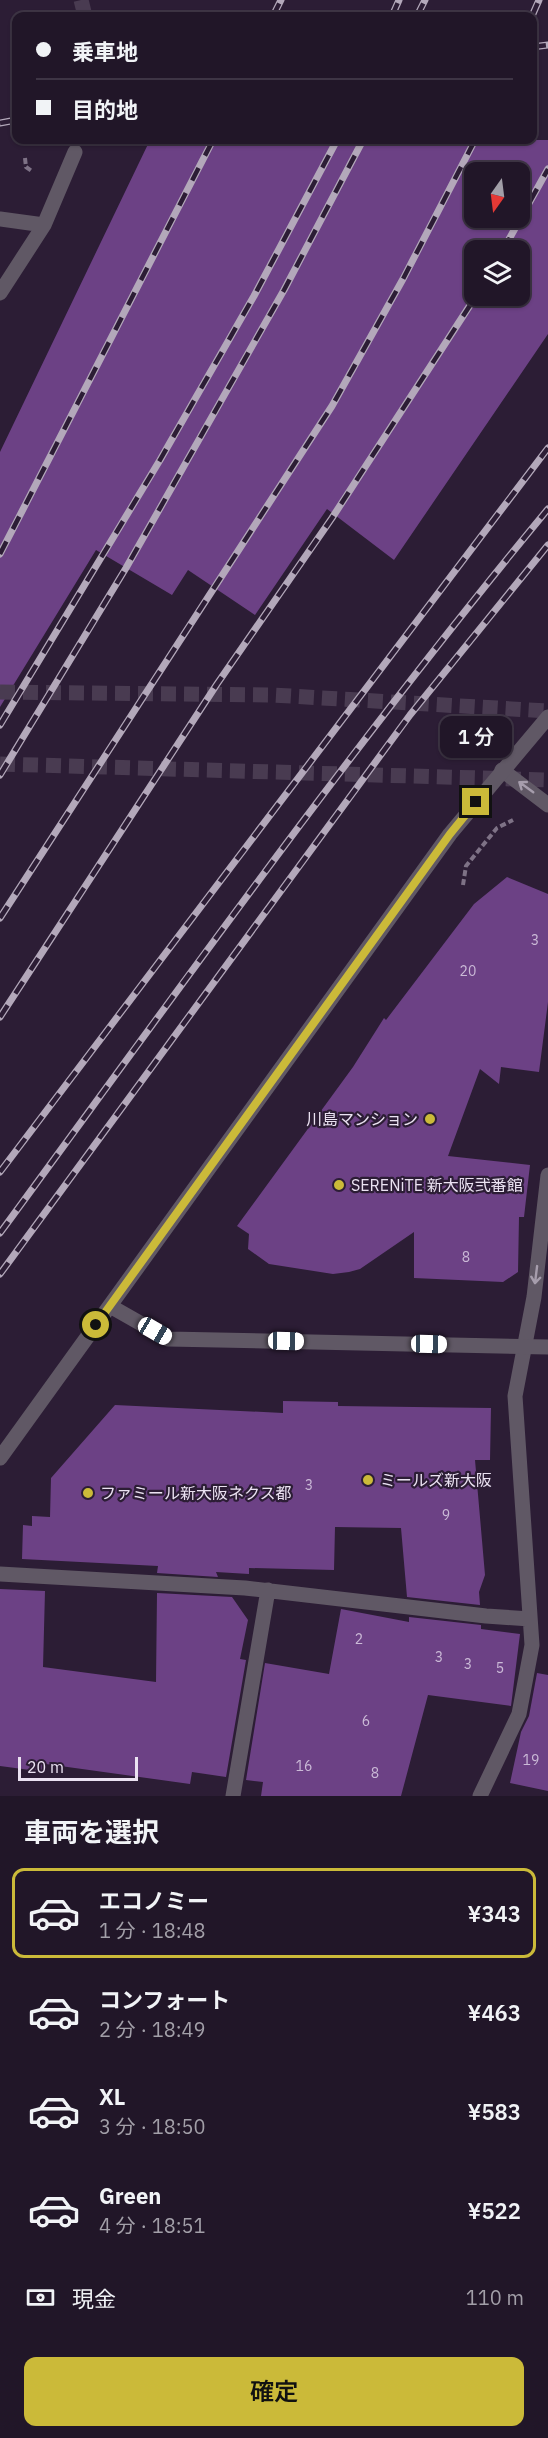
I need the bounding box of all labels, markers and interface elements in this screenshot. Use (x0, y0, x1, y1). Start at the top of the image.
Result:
text: 乗車地 (72, 37, 138, 66)
text: 目的地 (72, 95, 138, 124)
north arrow (464, 162, 530, 228)
map controls (464, 162, 530, 306)
button: layers (464, 240, 530, 306)
callout: 1 分 (440, 715, 512, 757)
text: 1 分 (458, 723, 494, 750)
one-way arrow (518, 781, 534, 793)
route end (462, 788, 489, 815)
house number: 3 (531, 931, 539, 949)
house number: 20 (460, 962, 476, 980)
place label: 川島マンション (306, 1109, 418, 1129)
marker: 川島マンション (423, 1112, 437, 1126)
place label: SERENiTE 新大阪弐番館 (351, 1175, 523, 1195)
marker: SERENiTE 新大阪弐番館 (332, 1178, 346, 1192)
house number: 8 (462, 1248, 470, 1266)
one-way arrow (530, 1264, 541, 1284)
route start (82, 1311, 109, 1338)
car (135, 1314, 175, 1348)
car (268, 1332, 304, 1350)
car (411, 1335, 447, 1353)
place label: ミールズ新大阪 (380, 1470, 492, 1490)
marker: ミールズ新大阪 (361, 1473, 375, 1487)
house number: 3 (305, 1476, 313, 1494)
place label: ファミール新大阪ネクス都 (100, 1483, 292, 1503)
marker: ファミール新大阪ネクス都 (81, 1486, 95, 1500)
house number: 9 (442, 1506, 450, 1524)
house number: 2 (355, 1630, 363, 1648)
house number: 3 (435, 1648, 443, 1666)
house number: 3 (464, 1655, 472, 1673)
house number: 5 (496, 1659, 504, 1677)
house number: 6 (362, 1712, 370, 1730)
house number: 19 (523, 1751, 539, 1769)
scale bar (18, 1754, 138, 1782)
text: 20 m (27, 1757, 64, 1777)
house number: 16 (296, 1757, 312, 1775)
house number: 8 (371, 1764, 379, 1782)
text: 車両を選択 (24, 1814, 159, 1849)
icon: car (27, 1886, 81, 1940)
text: エコノミー (99, 1886, 209, 1915)
text: ¥343 (467, 1899, 521, 1928)
text: 1 分 · 18:48 (99, 1917, 206, 1944)
icon: car (27, 1985, 81, 2039)
text: コンフォート (99, 1985, 230, 2014)
text: ¥463 (467, 1998, 521, 2027)
text: 2 分 · 18:49 (99, 2016, 206, 2043)
text: XL (99, 2082, 125, 2111)
icon: car (27, 2084, 81, 2138)
text: ¥583 (467, 2097, 521, 2126)
text: 3 分 · 18:50 (99, 2113, 206, 2140)
text: Green (99, 2181, 161, 2210)
icon: car (27, 2183, 81, 2237)
text: ¥522 (467, 2196, 521, 2225)
text: 4 分 · 18:51 (99, 2212, 206, 2239)
icon: cash (24, 2281, 57, 2314)
text: 現金 (72, 2284, 116, 2313)
text: 110 m (466, 2284, 524, 2311)
button: 確定 (24, 2357, 524, 2426)

